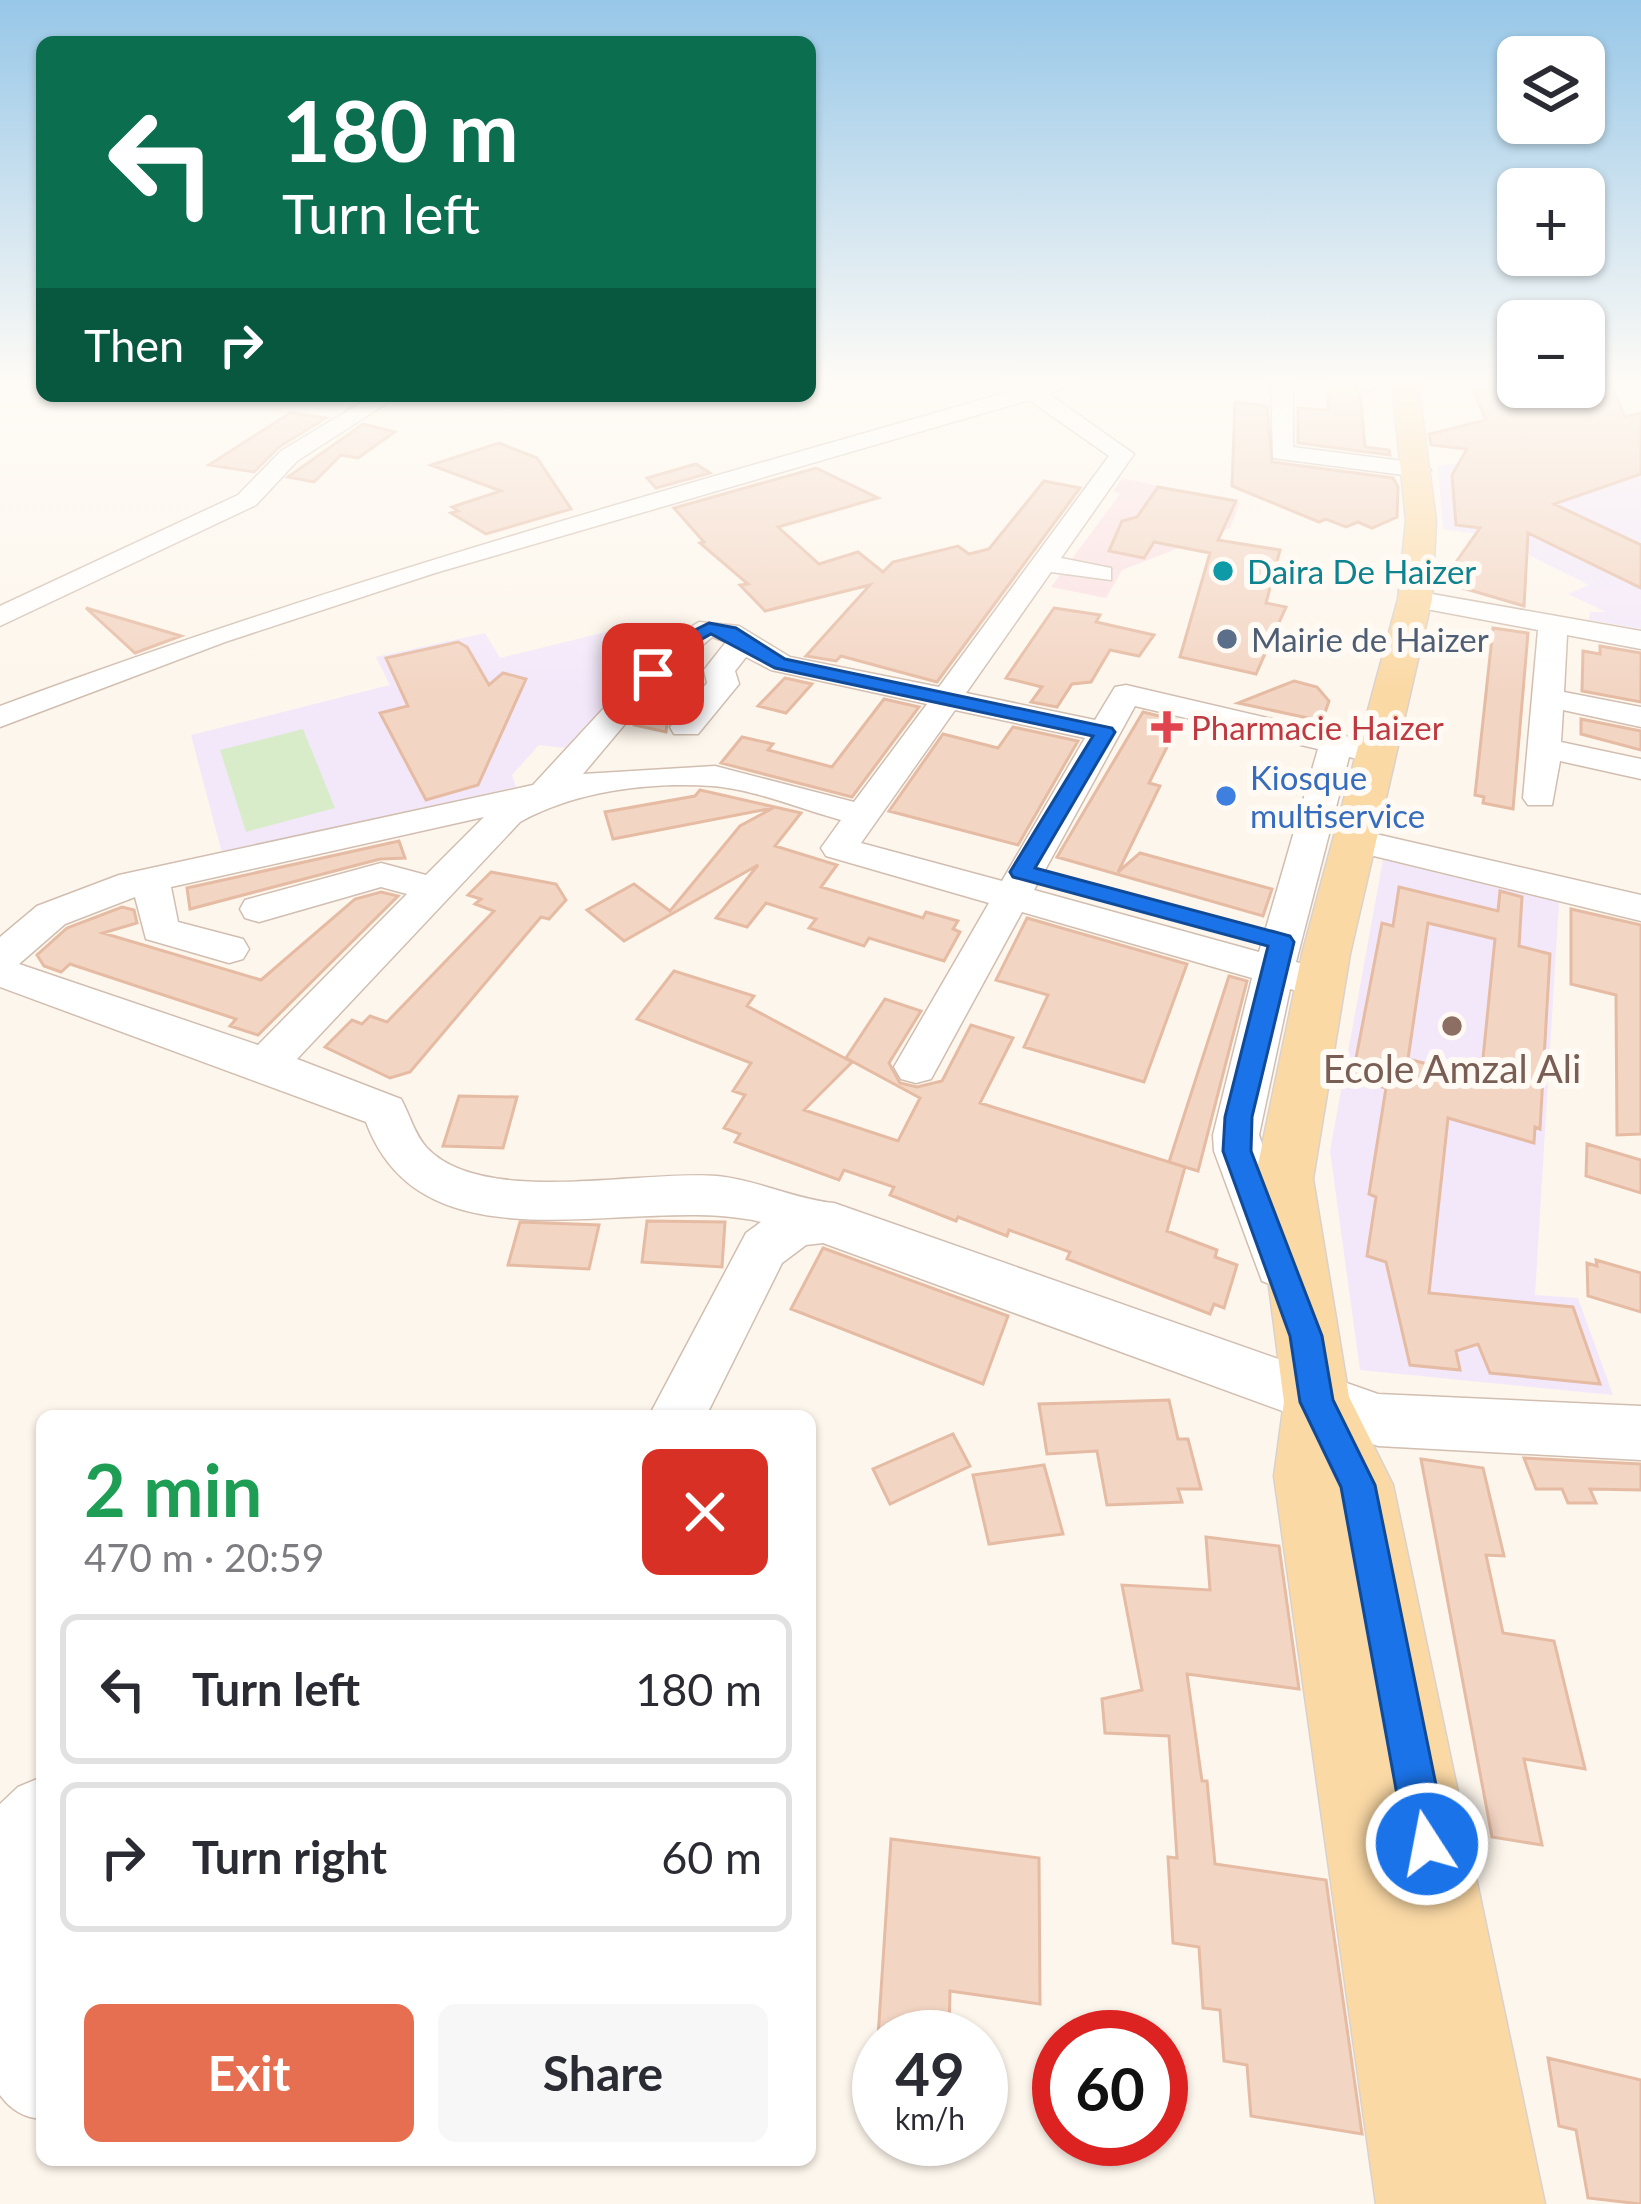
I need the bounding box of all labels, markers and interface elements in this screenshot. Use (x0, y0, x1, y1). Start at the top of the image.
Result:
map controls (1497, 36, 1605, 408)
button: layers (1497, 36, 1605, 144)
text: 180 m (282, 79, 519, 180)
icon: left (84, 84, 240, 240)
button: + (1497, 168, 1605, 276)
text: Turn left (282, 181, 480, 246)
button: − (1497, 300, 1605, 408)
icon: right (208, 312, 274, 378)
text: Then (84, 318, 184, 372)
place label: Daira De Haizer (1247, 551, 1476, 591)
marker: Daira De Haizer (1210, 558, 1236, 584)
place label: Mairie de Haizer (1251, 619, 1489, 659)
pin (602, 623, 704, 725)
marker: Mairie de Haizer (1214, 626, 1240, 652)
icon: arrive (620, 641, 686, 707)
place label: Pharmacie Haizer (1191, 707, 1444, 747)
marker: Pharmacie Haizer (1154, 714, 1180, 740)
place label: Kiosque multiservice (1250, 757, 1425, 835)
marker: Kiosque multiservice (1213, 783, 1239, 809)
marker: Ecole Amzal Ali (1439, 1013, 1465, 1039)
place label: Ecole Amzal Ali (1323, 1045, 1581, 1091)
text: 2 min (84, 1446, 262, 1532)
button: close (642, 1449, 768, 1575)
text: 470 m · 20:59 (84, 1534, 324, 1580)
icon: left (90, 1656, 156, 1722)
text: Turn left (192, 1662, 360, 1716)
text: 180 m (635, 1662, 762, 1716)
position arrow (1364, 1781, 1490, 1907)
icon: right (90, 1824, 156, 1890)
text: Turn right (192, 1830, 387, 1884)
text: 60 m (661, 1830, 762, 1884)
button: Exit (84, 2004, 414, 2142)
button: Share (438, 2004, 768, 2142)
speed limit sign: 60 (1032, 2010, 1188, 2166)
text: 49 (895, 2037, 965, 2109)
text: km/h (895, 2100, 965, 2136)

